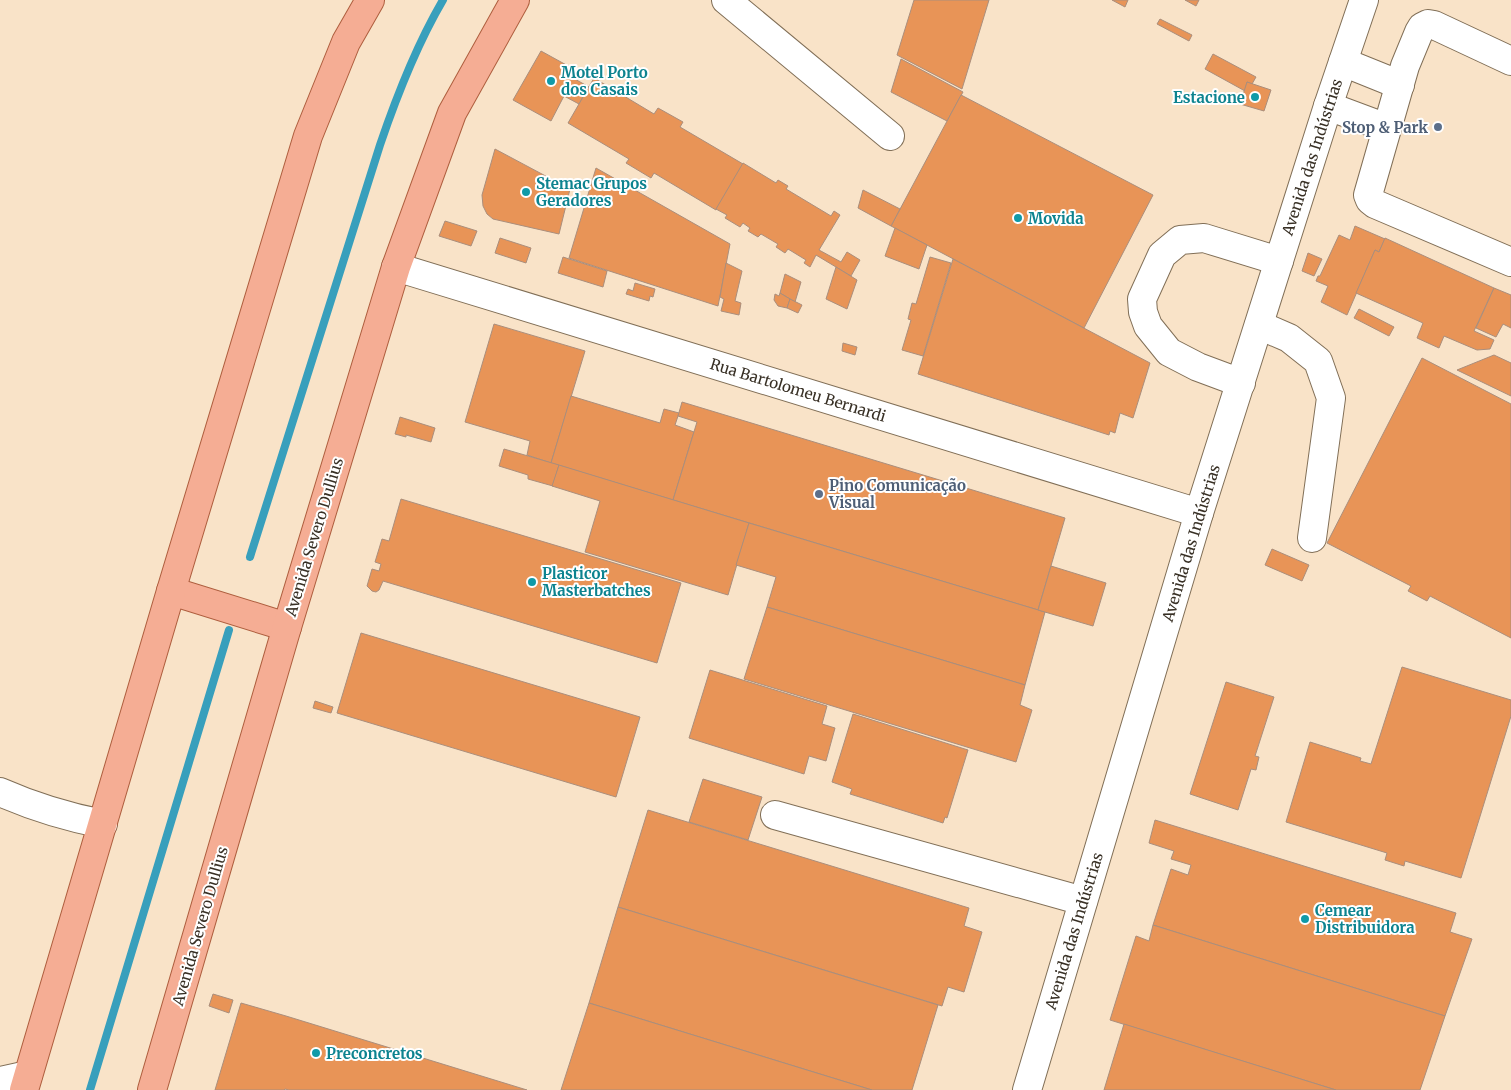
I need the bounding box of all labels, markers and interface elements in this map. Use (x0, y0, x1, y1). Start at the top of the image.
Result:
place label: Motel Porto dos Casais (561, 63, 648, 99)
marker: Motel Porto dos Casais (545, 75, 557, 87)
street label: Avenida das Indústrias (1277, 76, 1346, 239)
place label: Estacione (1173, 88, 1245, 107)
marker: Estacione (1249, 91, 1261, 103)
place label: Stop & Park (1342, 118, 1428, 137)
marker: Stop & Park (1432, 121, 1444, 133)
place label: Stemac Grupos Geradores (536, 174, 647, 210)
marker: Stemac Grupos Geradores (520, 186, 532, 198)
place label: Movida (1028, 209, 1084, 228)
marker: Movida (1012, 212, 1024, 224)
street label: Rua Bartolomeu Bernardi (708, 354, 888, 426)
street label: Avenida Severo Dullius (281, 455, 347, 620)
street label: Avenida das Indústrias (1158, 462, 1224, 625)
place label: Pino Comunicação Visual (828, 476, 966, 512)
marker: Pino Comunicação Visual (813, 488, 825, 500)
place label: Plasticor Masterbatches (542, 564, 651, 600)
marker: Plasticor Masterbatches (526, 576, 538, 588)
street label: Avenida Severo Dullius (168, 844, 232, 1009)
street label: Avenida das Indústrias (1041, 850, 1107, 1013)
place label: Cemear Distribuidora (1315, 901, 1415, 937)
marker: Cemear Distribuidora (1299, 913, 1311, 925)
place label: Preconcretos (326, 1044, 423, 1063)
marker: Preconcretos (310, 1047, 322, 1059)

